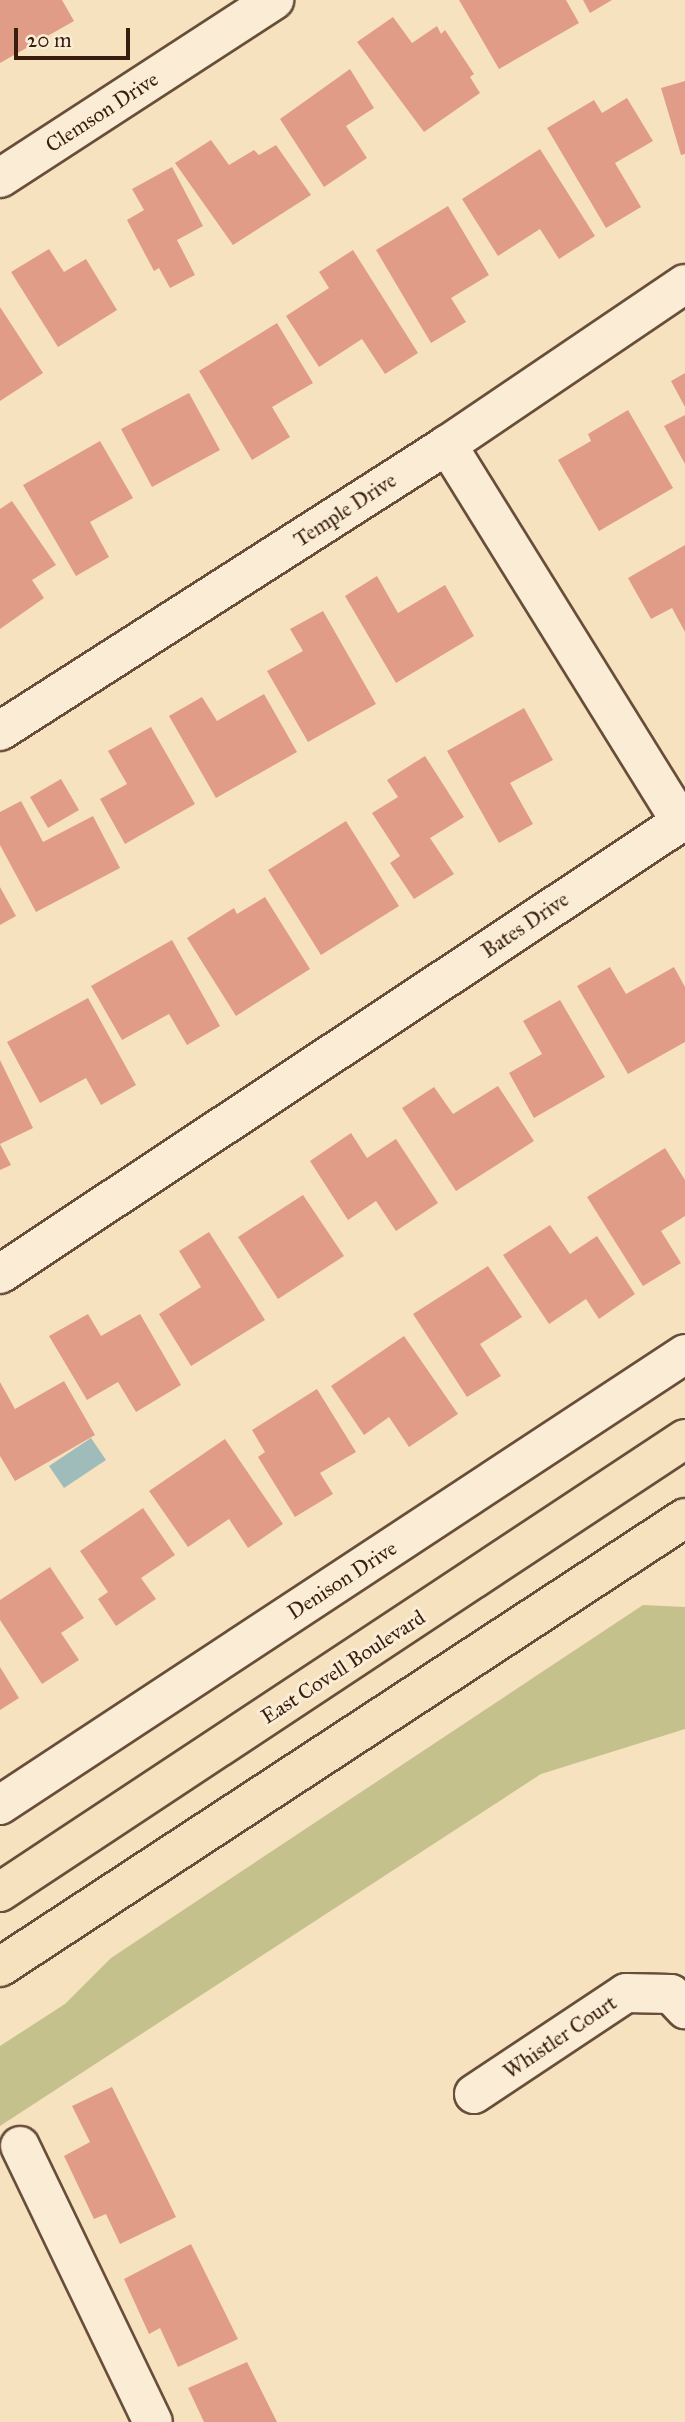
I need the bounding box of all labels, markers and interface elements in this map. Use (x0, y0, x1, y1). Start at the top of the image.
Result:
scale bar (18, 14, 133, 58)
text: 20 m (27, 27, 72, 53)
street label: Clemson Drive (41, 66, 163, 158)
street label: Temple Drive (289, 468, 401, 552)
street label: Bates Drive (477, 887, 573, 963)
street label: Denison Drive (283, 1535, 401, 1625)
street label: East Covell Boulevard (256, 1605, 430, 1729)
street label: Whistler Court (499, 1990, 621, 2084)

